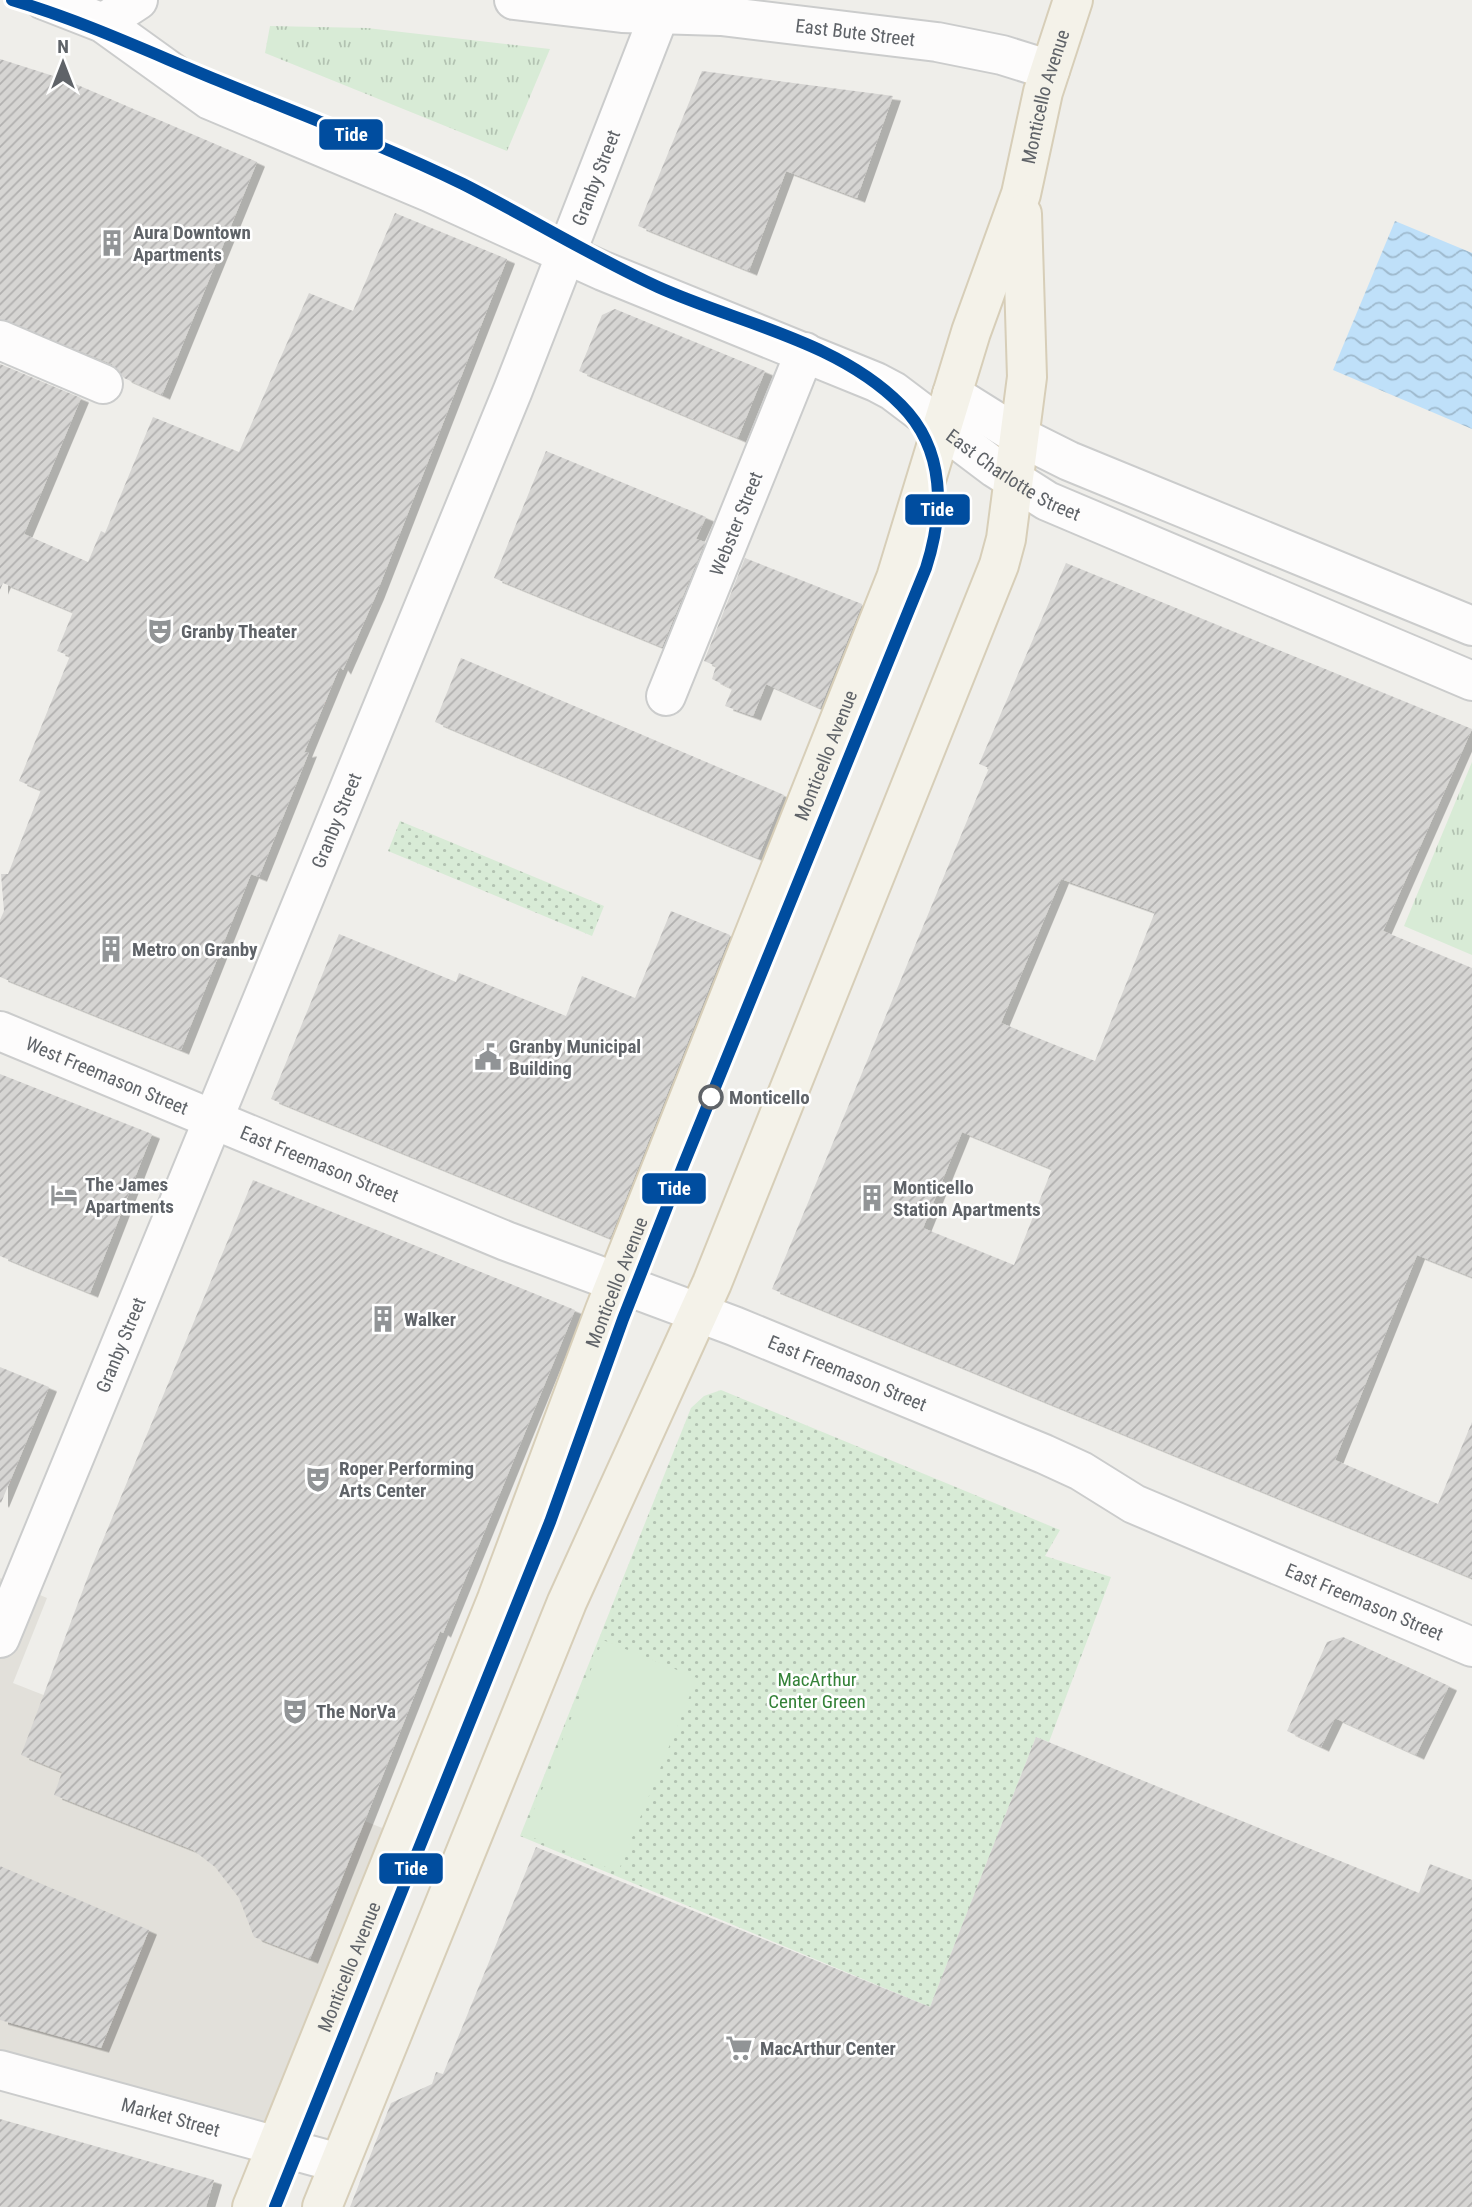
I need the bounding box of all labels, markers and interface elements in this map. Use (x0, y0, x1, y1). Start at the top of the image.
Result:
street label: East Bute Street (794, 14, 916, 51)
street label: Monticello Avenue (1016, 27, 1074, 166)
north arrow (28, 28, 98, 98)
text: N (57, 35, 69, 58)
line badge: Tide (318, 118, 384, 151)
text: Tide (334, 123, 368, 146)
street label: Granby Street (567, 127, 625, 229)
place label: Aura Downtown Apartments (133, 221, 251, 266)
building icon: Aura Downtown Apartments (97, 228, 127, 258)
street label: East Charlotte Street (942, 424, 1084, 525)
street label: Webster Street (704, 468, 767, 579)
line badge: Tide (904, 493, 971, 526)
text: Tide (920, 498, 954, 521)
theatre icon: Granby Theater (145, 616, 175, 646)
place label: Granby Theater (181, 620, 297, 643)
street label: Monticello Avenue (789, 687, 862, 824)
street label: Granby Street (306, 769, 366, 872)
building icon: Metro on Granby (96, 934, 126, 964)
place label: Metro on Granby (132, 938, 258, 961)
street label: West Freemason Street (22, 1032, 192, 1119)
place label: Granby Municipal Building (509, 1035, 641, 1080)
public building icon: Granby Municipal Building (473, 1042, 503, 1072)
marker: Monticello (699, 1085, 723, 1109)
place label: Monticello (729, 1086, 810, 1109)
street label: East Freemason Street (237, 1121, 402, 1207)
line badge: Tide (641, 1172, 707, 1205)
place label: The James Apartments (85, 1173, 174, 1218)
place label: Monticello Station Apartments (893, 1176, 1041, 1221)
text: Tide (657, 1177, 691, 1200)
hotel icon: The James Apartments (49, 1180, 79, 1210)
building icon: Monticello Station Apartments (857, 1183, 887, 1213)
street label: Monticello Avenue (581, 1214, 652, 1351)
street label: Granby Street (91, 1294, 150, 1396)
building icon: Walker (368, 1304, 398, 1334)
place label: Walker (404, 1308, 456, 1331)
street label: East Freemason Street (765, 1330, 930, 1416)
place label: Roper Performing Arts Center (339, 1457, 474, 1502)
theatre icon: Roper Performing Arts Center (303, 1464, 333, 1494)
street label: East Freemason Street (1282, 1558, 1447, 1645)
park label: MacArthur Center Green (768, 1668, 866, 1713)
theatre icon: The NorVa (280, 1696, 310, 1726)
place label: The NorVa (316, 1700, 396, 1723)
line badge: Tide (378, 1852, 444, 1885)
text: Tide (394, 1857, 428, 1880)
street label: Monticello Avenue (312, 1898, 385, 2035)
supermarket icon: MacArthur Center (724, 2033, 754, 2063)
place label: MacArthur Center (760, 2037, 896, 2060)
street label: Market Street (119, 2092, 222, 2141)

